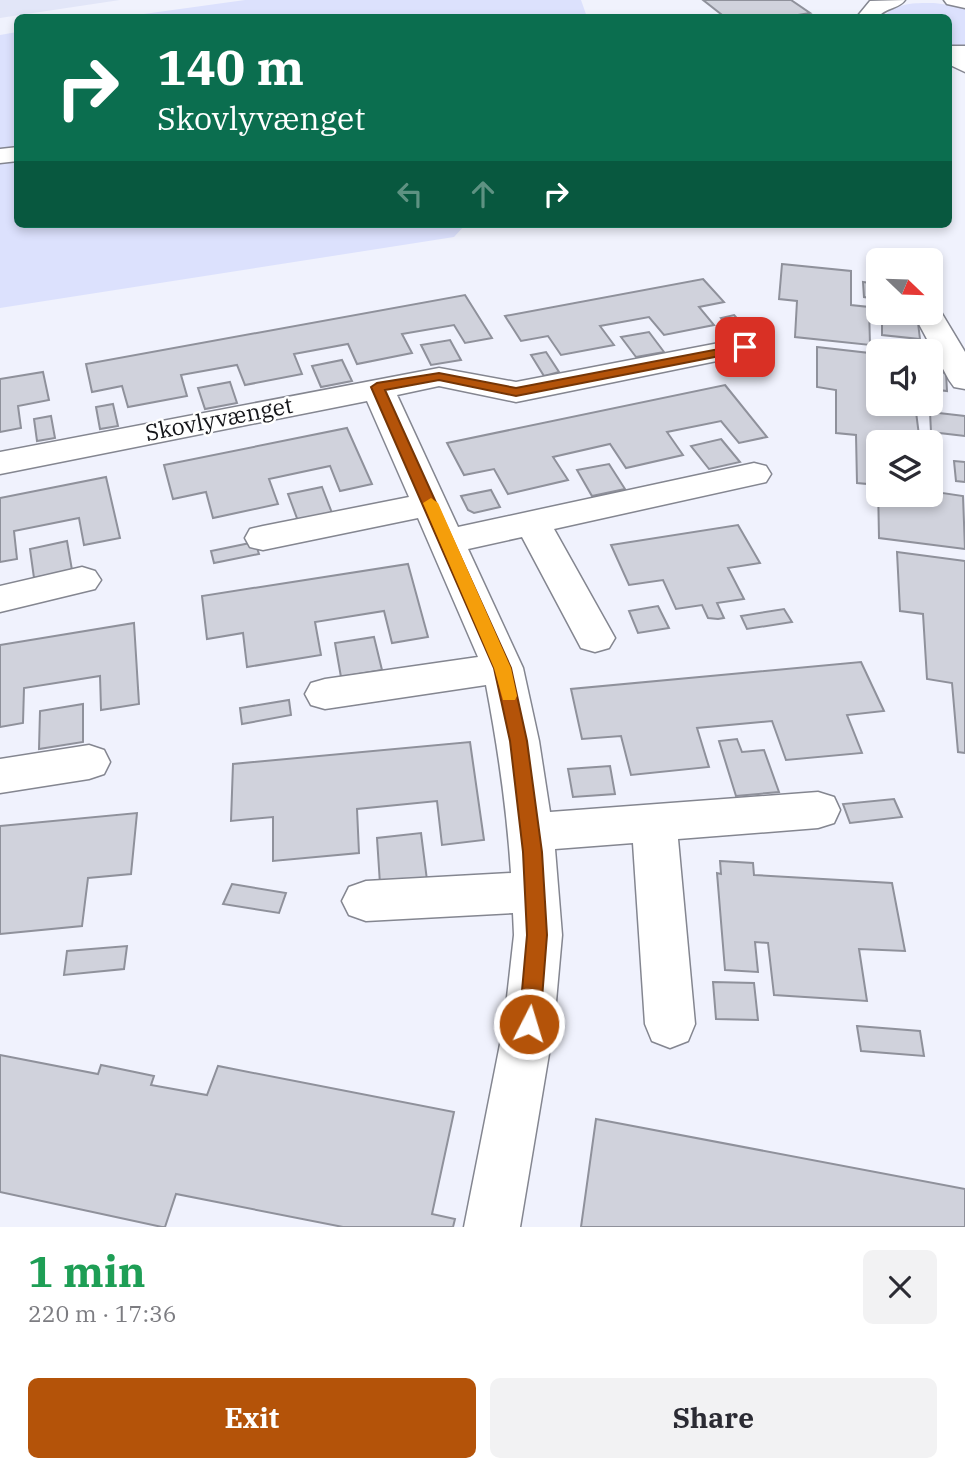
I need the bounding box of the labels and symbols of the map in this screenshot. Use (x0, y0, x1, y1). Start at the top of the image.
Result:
north arrow (866, 248, 943, 326)
pin (715, 317, 775, 377)
street label: Skovlyvænget (142, 389, 295, 447)
position arrow (492, 987, 566, 1061)

